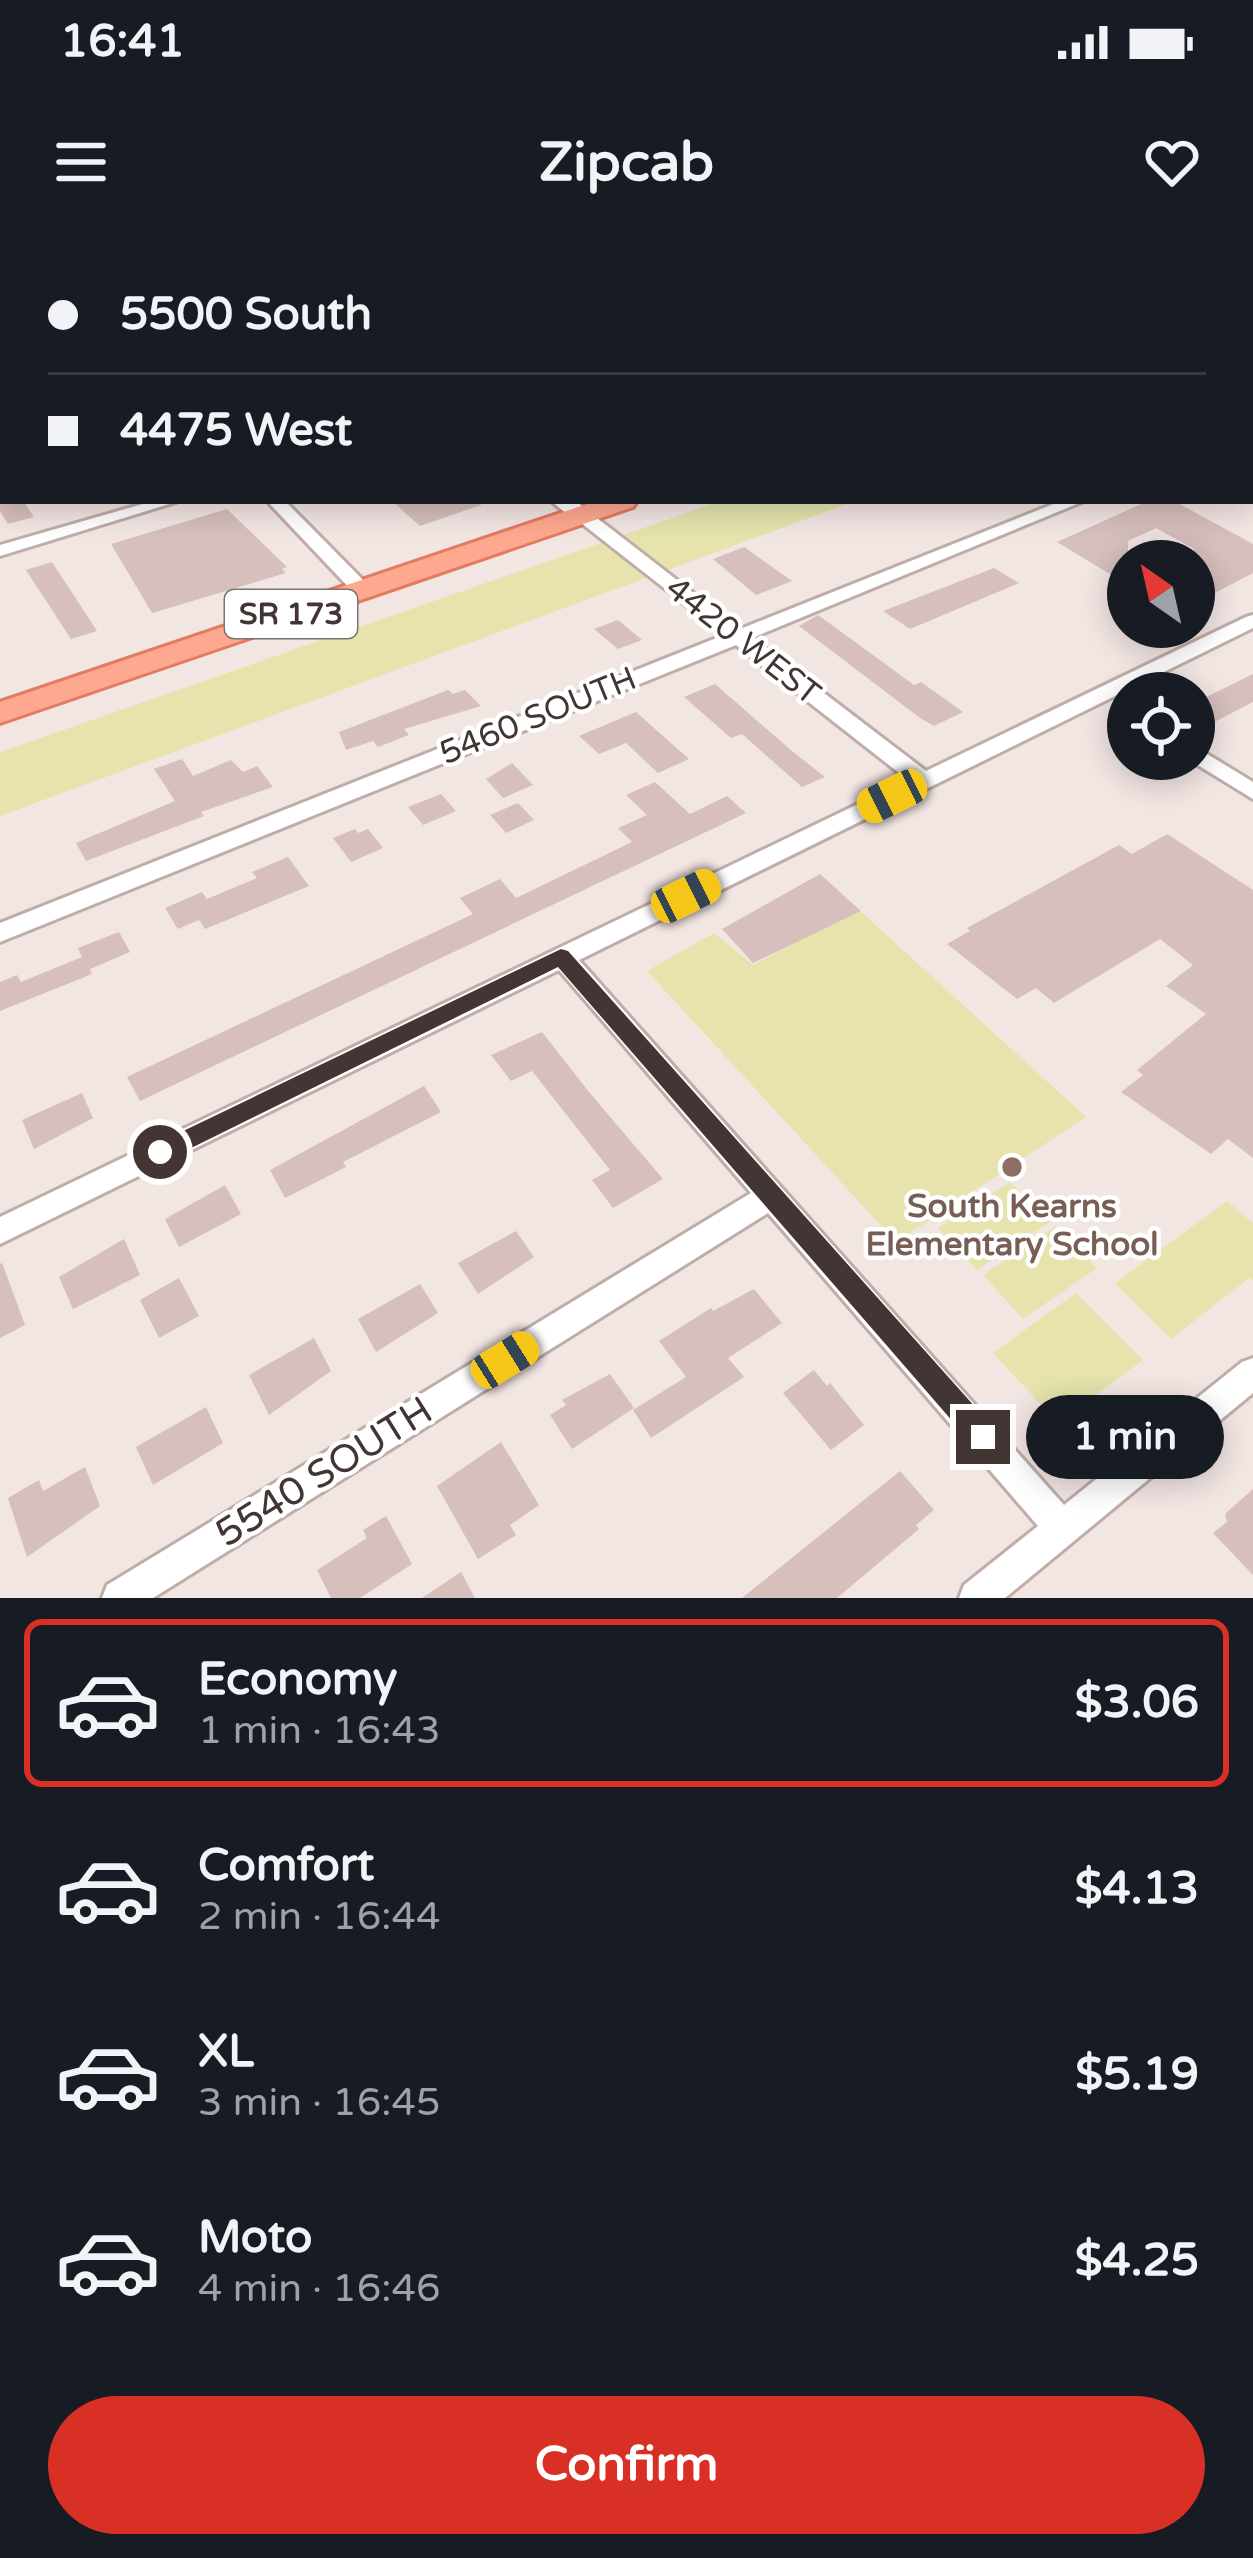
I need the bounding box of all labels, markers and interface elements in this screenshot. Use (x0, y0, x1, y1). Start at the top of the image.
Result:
text: 16:41 (60, 15, 185, 69)
icon: menu (48, 129, 114, 195)
icon: heart (1139, 129, 1205, 195)
text: Zipcab (539, 130, 714, 195)
text: 5500 South (120, 288, 372, 342)
text: 4475 West (120, 404, 352, 458)
north arrow (1107, 540, 1215, 648)
map controls (1107, 540, 1215, 780)
street label: 4420 WEST (658, 569, 828, 713)
road number: SR 173 (225, 590, 357, 638)
street label: 5460 SOUTH (434, 659, 642, 773)
button: locate (1107, 672, 1215, 780)
car (852, 764, 932, 828)
car (646, 864, 726, 928)
route start (133, 1125, 187, 1179)
marker: South Kearns Elementary School (999, 1154, 1025, 1180)
place label: South Kearns Elementary School (865, 1187, 1159, 1264)
car (465, 1326, 545, 1394)
street label: 5540 SOUTH (207, 1387, 441, 1557)
callout: 1 min (1025, 1395, 1223, 1479)
route end (956, 1410, 1010, 1464)
text: 1 min (1073, 1413, 1177, 1460)
icon: car (54, 1649, 162, 1757)
text: Economy (198, 1653, 397, 1707)
text: $3.06 (1075, 1676, 1199, 1730)
text: 1 min · 16:43 (198, 1707, 440, 1754)
icon: car (54, 1835, 162, 1943)
text: Comfort (198, 1839, 374, 1893)
text: $4.13 (1075, 1862, 1199, 1916)
text: 2 min · 16:44 (198, 1893, 440, 1940)
icon: car (54, 2021, 162, 2129)
text: XL (198, 2025, 254, 2079)
text: $5.19 (1075, 2048, 1199, 2102)
text: 3 min · 16:45 (198, 2079, 440, 2126)
icon: car (54, 2207, 162, 2315)
text: Moto (198, 2211, 312, 2265)
text: $4.25 (1075, 2234, 1199, 2288)
text: 4 min · 16:46 (198, 2265, 440, 2312)
button: Confirm (48, 2396, 1205, 2534)

